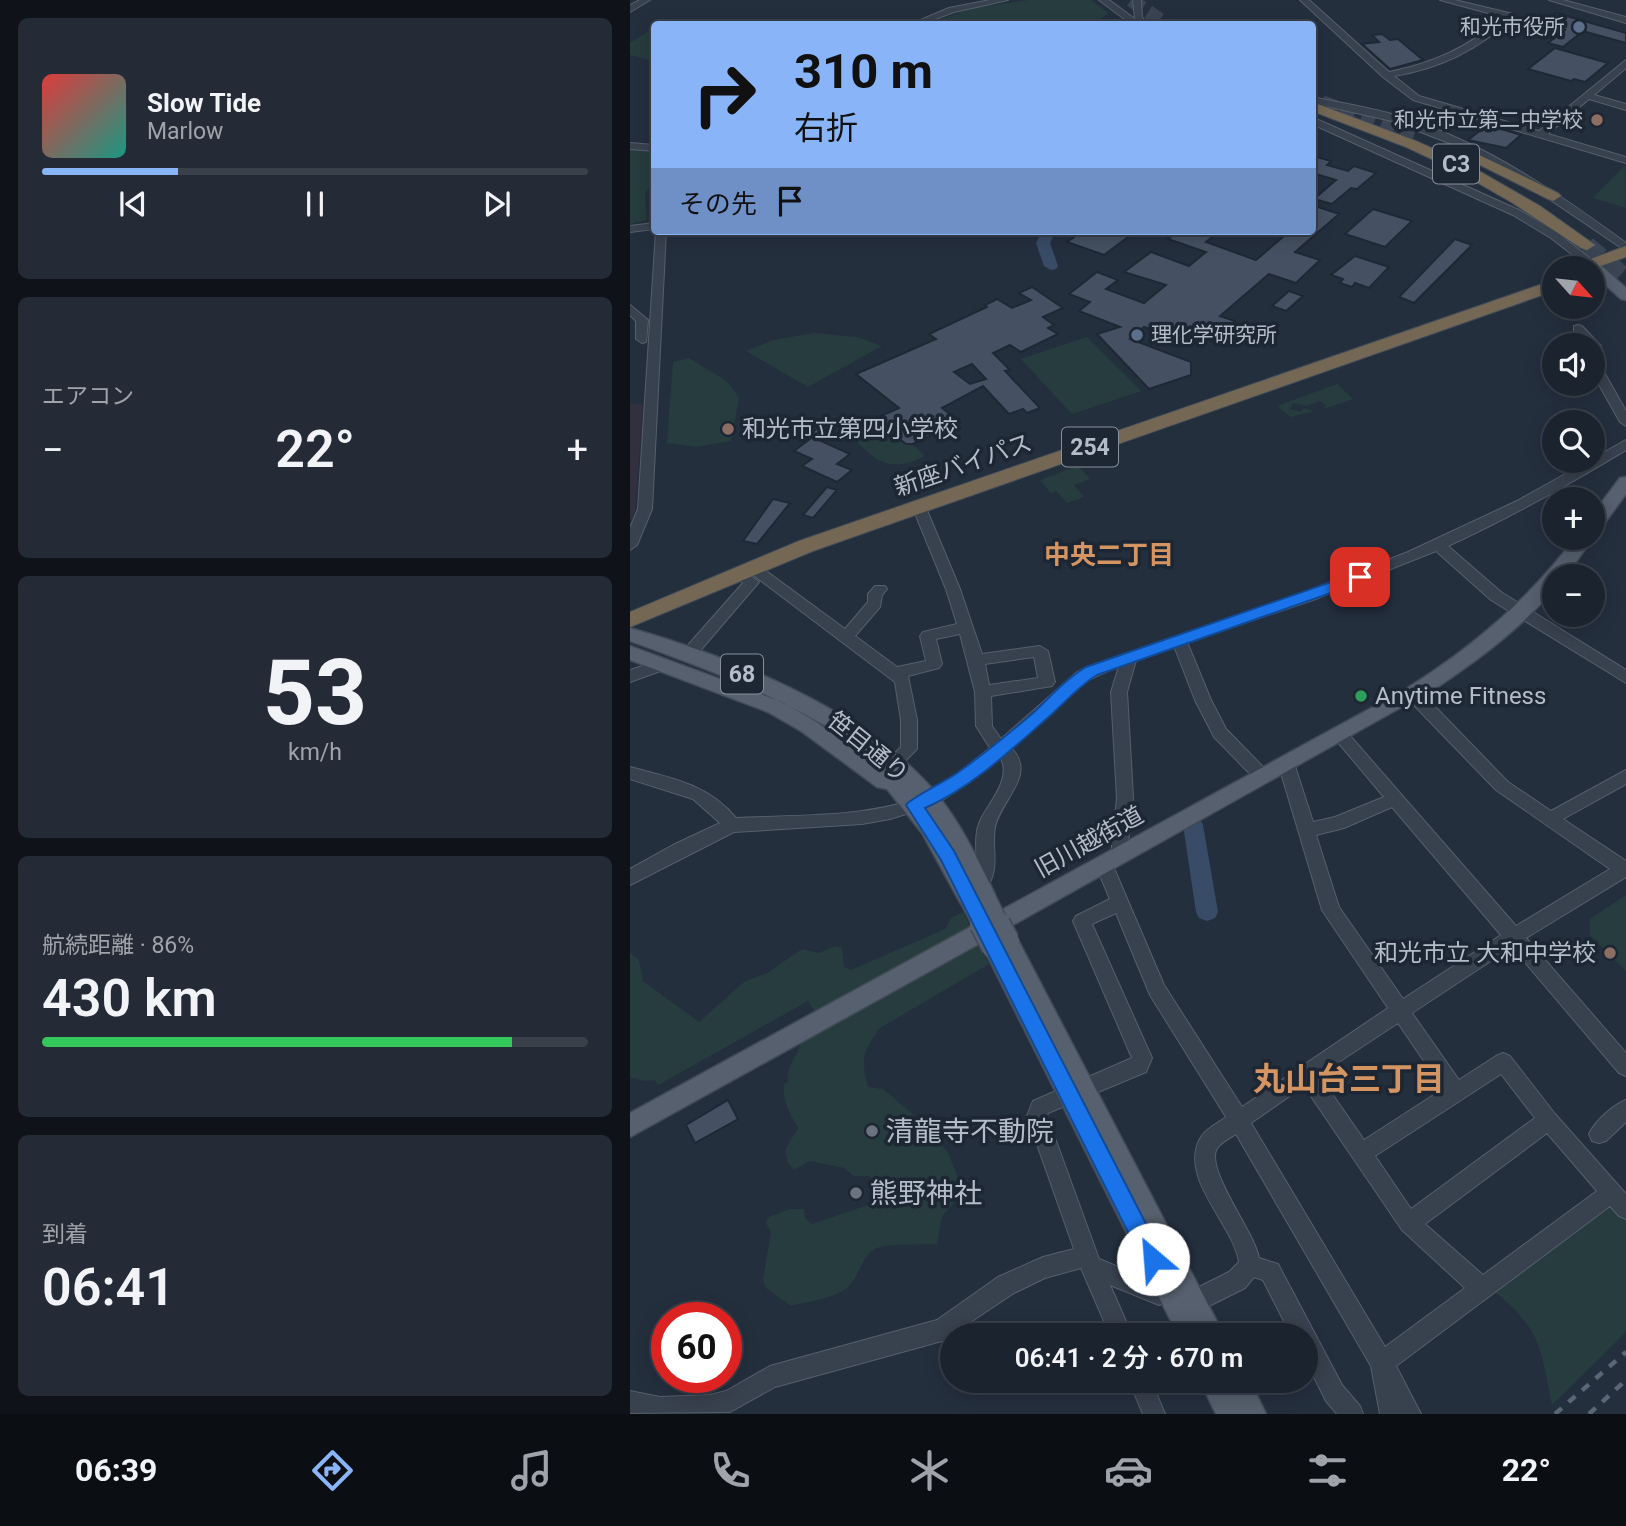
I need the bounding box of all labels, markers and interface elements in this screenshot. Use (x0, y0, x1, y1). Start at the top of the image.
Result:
place label: 和光市役所 (1460, 15, 1565, 39)
marker: 和光市役所 (1571, 19, 1587, 35)
text: 310 m (794, 43, 933, 100)
icon: right (679, 49, 770, 140)
text: Slow Tide (147, 88, 261, 118)
place label: 和光市立第二中学校 (1394, 108, 1583, 132)
text: 右折 (794, 109, 858, 147)
marker: 和光市立第二中学校 (1589, 112, 1605, 128)
text: Marlow (147, 118, 223, 145)
road number: C3 (1433, 144, 1479, 183)
icon: arrive (771, 182, 809, 220)
icon: previous (114, 185, 152, 223)
icon: pause (296, 185, 334, 223)
icon: next (478, 185, 516, 223)
text: その先 (679, 189, 757, 219)
north arrow (1542, 256, 1605, 318)
map controls (1542, 256, 1605, 627)
place label: 理化学研究所 (1151, 323, 1277, 347)
marker: 理化学研究所 (1129, 327, 1145, 343)
button: sound (1542, 333, 1605, 396)
text: エアコン (42, 383, 134, 410)
button: search (1542, 410, 1605, 473)
place label: 和光市立第四小学校 (742, 415, 958, 443)
text: 22° (275, 419, 355, 480)
marker: 和光市立第四小学校 (720, 421, 736, 437)
text: − (42, 428, 64, 472)
text: + (566, 428, 588, 472)
street label: 新座バイパス (891, 428, 1035, 502)
road number: 254 (1062, 428, 1118, 466)
button: + (1542, 487, 1605, 550)
district label: 中央二丁目 (1044, 540, 1174, 570)
pin (1330, 547, 1390, 607)
icon: arrive (1341, 558, 1379, 596)
button: − (1542, 564, 1605, 627)
text: 53 (263, 640, 367, 746)
road number: 68 (721, 654, 763, 694)
place label: Anytime Fitness (1375, 682, 1546, 710)
marker: Anytime Fitness (1353, 688, 1369, 704)
street label: 笹目通り (822, 706, 914, 788)
text: km/h (288, 739, 342, 766)
street label: 旧川越街道 (1030, 801, 1148, 883)
text: 航続距離 · 86% (42, 932, 194, 959)
place label: 和光市立 大和中学校 (1374, 939, 1596, 967)
marker: 和光市立 大和中学校 (1602, 945, 1618, 961)
text: 430 km (42, 968, 217, 1029)
district label: 丸山台三丁目 (1253, 1060, 1445, 1098)
place label: 清龍寺不動院 (886, 1115, 1054, 1148)
marker: 清龍寺不動院 (864, 1123, 880, 1139)
place label: 熊野神社 (870, 1177, 982, 1210)
marker: 熊野神社 (848, 1185, 864, 1201)
text: 到着 (42, 1221, 88, 1248)
position arrow (1116, 1222, 1190, 1296)
text: 06:41 (42, 1257, 175, 1318)
speed limit sign: 60 (651, 1302, 742, 1393)
text: 06:41 · 2 分 · 670 m (1015, 1343, 1243, 1373)
icon: directions (308, 1446, 357, 1495)
icon: music (507, 1446, 556, 1495)
icon: phone (706, 1446, 755, 1495)
icon: climate (905, 1446, 954, 1495)
icon: car (1104, 1446, 1153, 1495)
icon: filters (1303, 1446, 1352, 1495)
text: 06:39 (75, 1451, 157, 1489)
text: 22° (1502, 1451, 1551, 1489)

